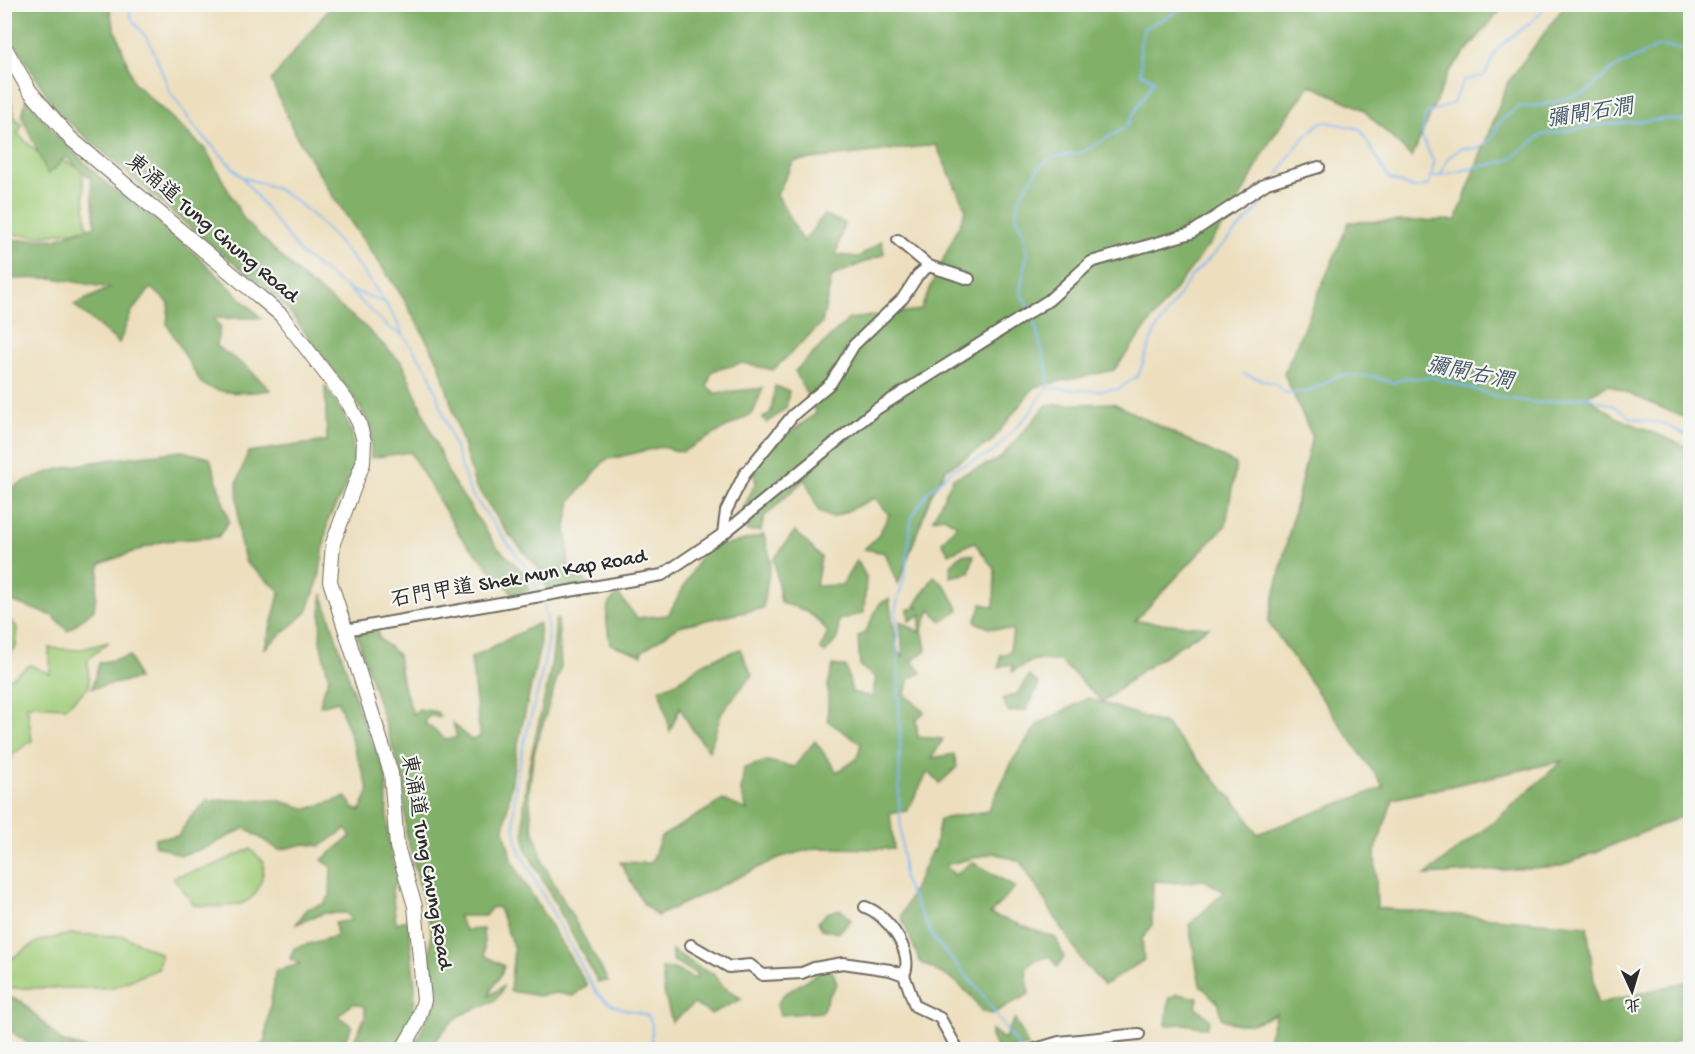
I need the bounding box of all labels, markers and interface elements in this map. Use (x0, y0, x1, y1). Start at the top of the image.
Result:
water label: 彌閘石澗 (1545, 95, 1638, 135)
street label: 東涌道 Tung Chung Road (119, 149, 305, 311)
water label: 彌閘右澗 (1423, 352, 1518, 397)
street label: 石門甲道 Shek Mun Kap Road (389, 544, 650, 615)
street label: 東涌道 Tung Chung Road (394, 752, 459, 973)
north arrow (1602, 961, 1662, 1021)
text: 北 (1624, 992, 1642, 1014)

